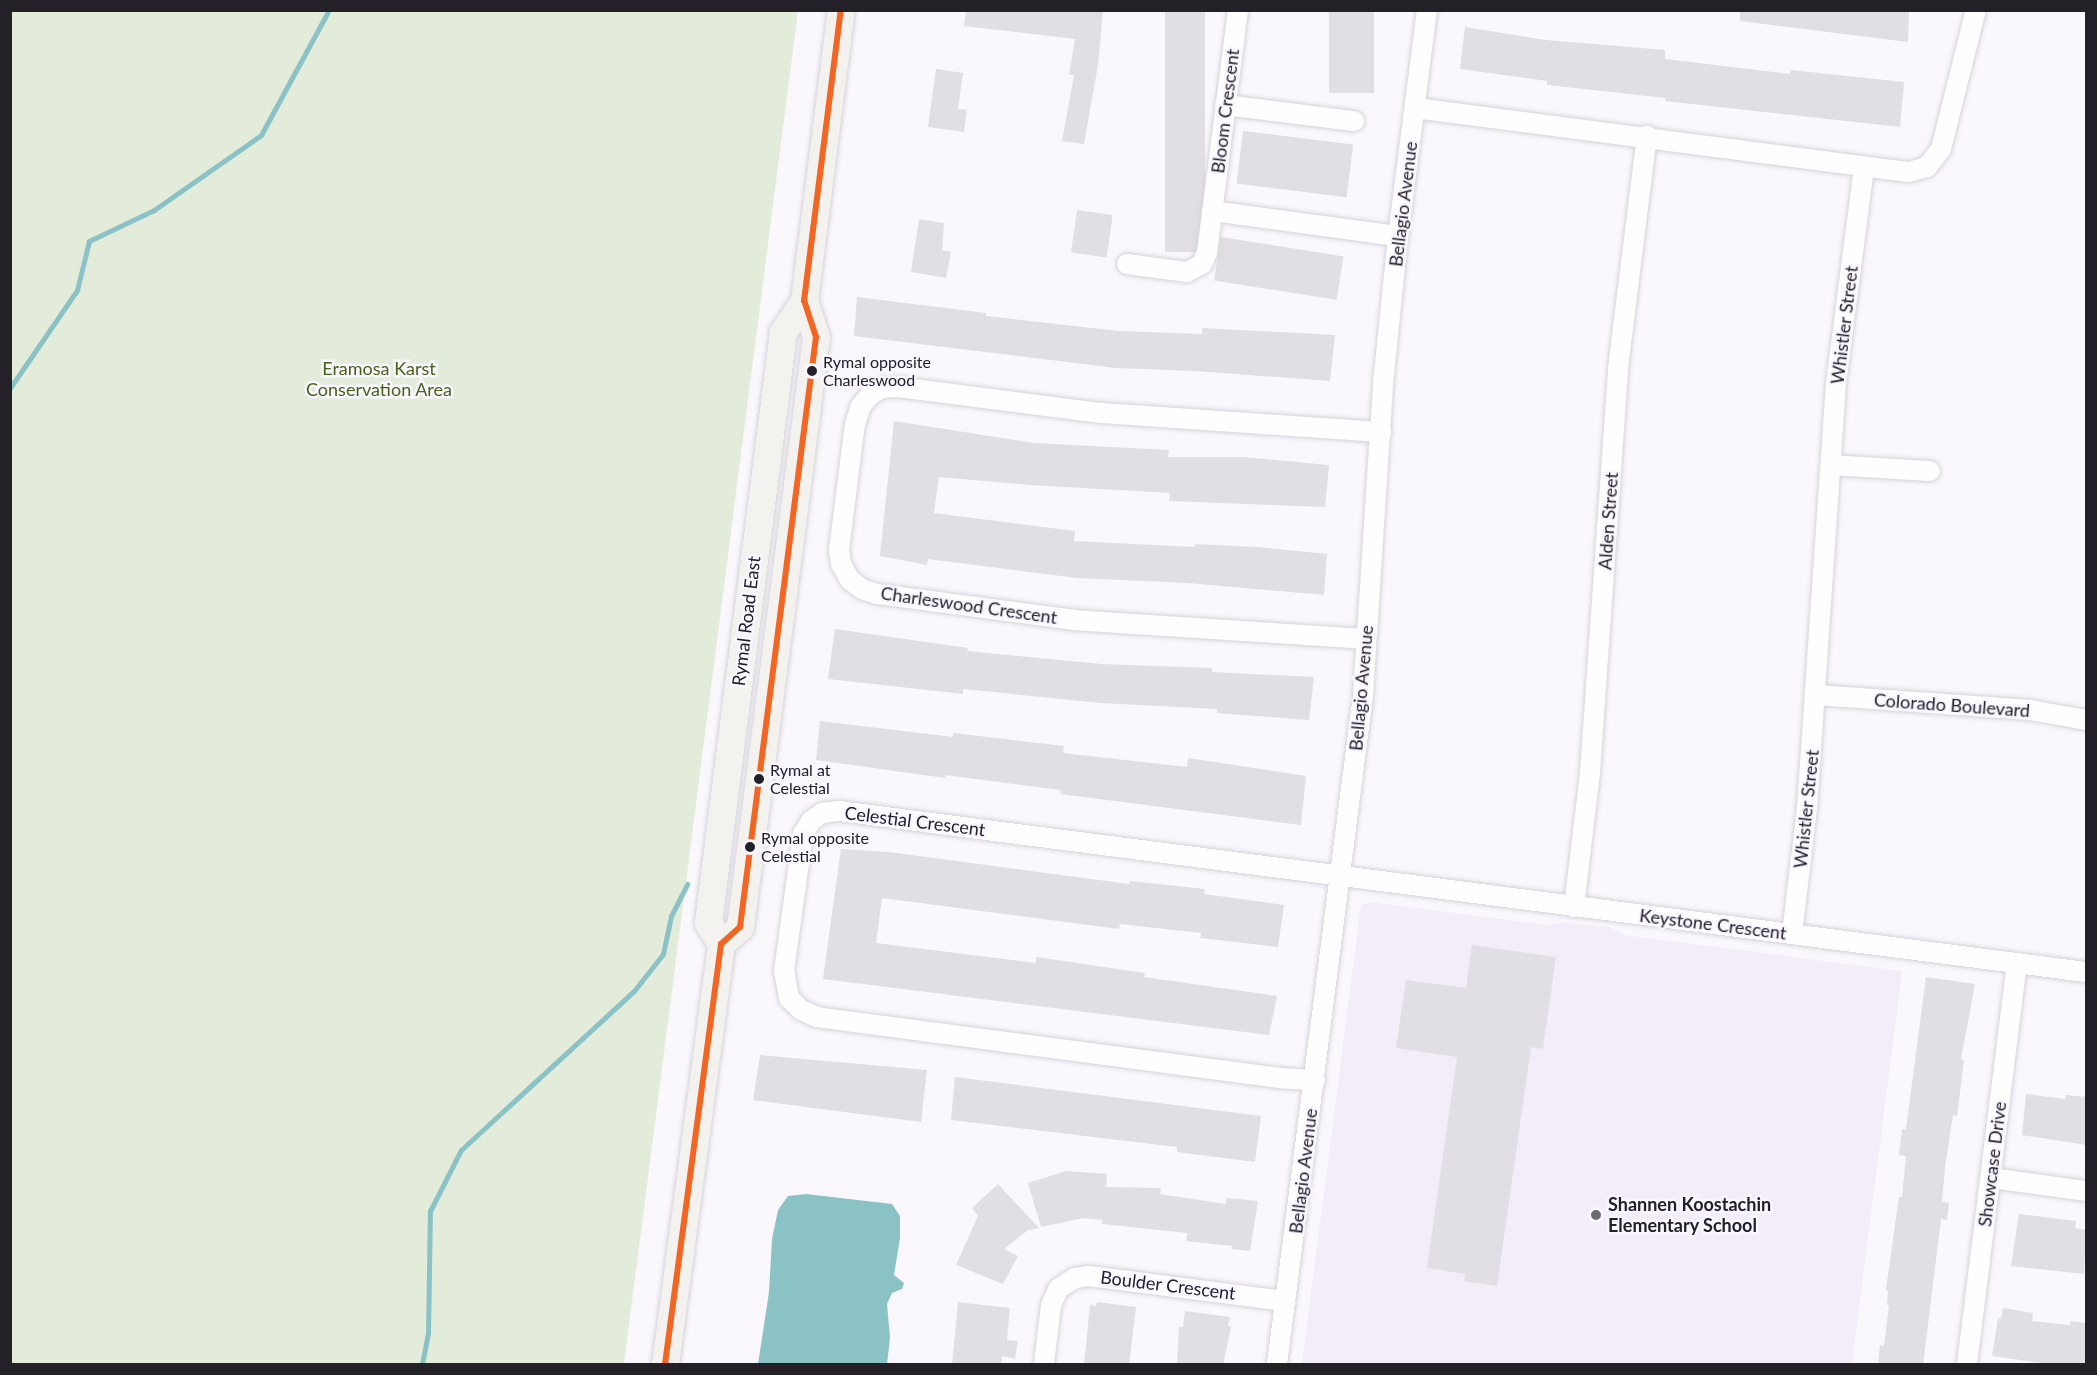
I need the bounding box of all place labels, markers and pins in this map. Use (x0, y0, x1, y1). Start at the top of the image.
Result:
place label: Rymal opposite Charleswood (823, 352, 931, 390)
marker: Rymal opposite Charleswood (806, 365, 818, 377)
place label: Rymal at Celestial (770, 760, 831, 798)
marker: Rymal at Celestial (753, 773, 765, 785)
place label: Rymal opposite Celestial (761, 828, 869, 866)
marker: Rymal opposite Celestial (744, 841, 756, 853)
place label: Shannen Koostachin Elementary School (1608, 1194, 1771, 1236)
marker: Shannen Koostachin Elementary School (1589, 1208, 1603, 1222)

